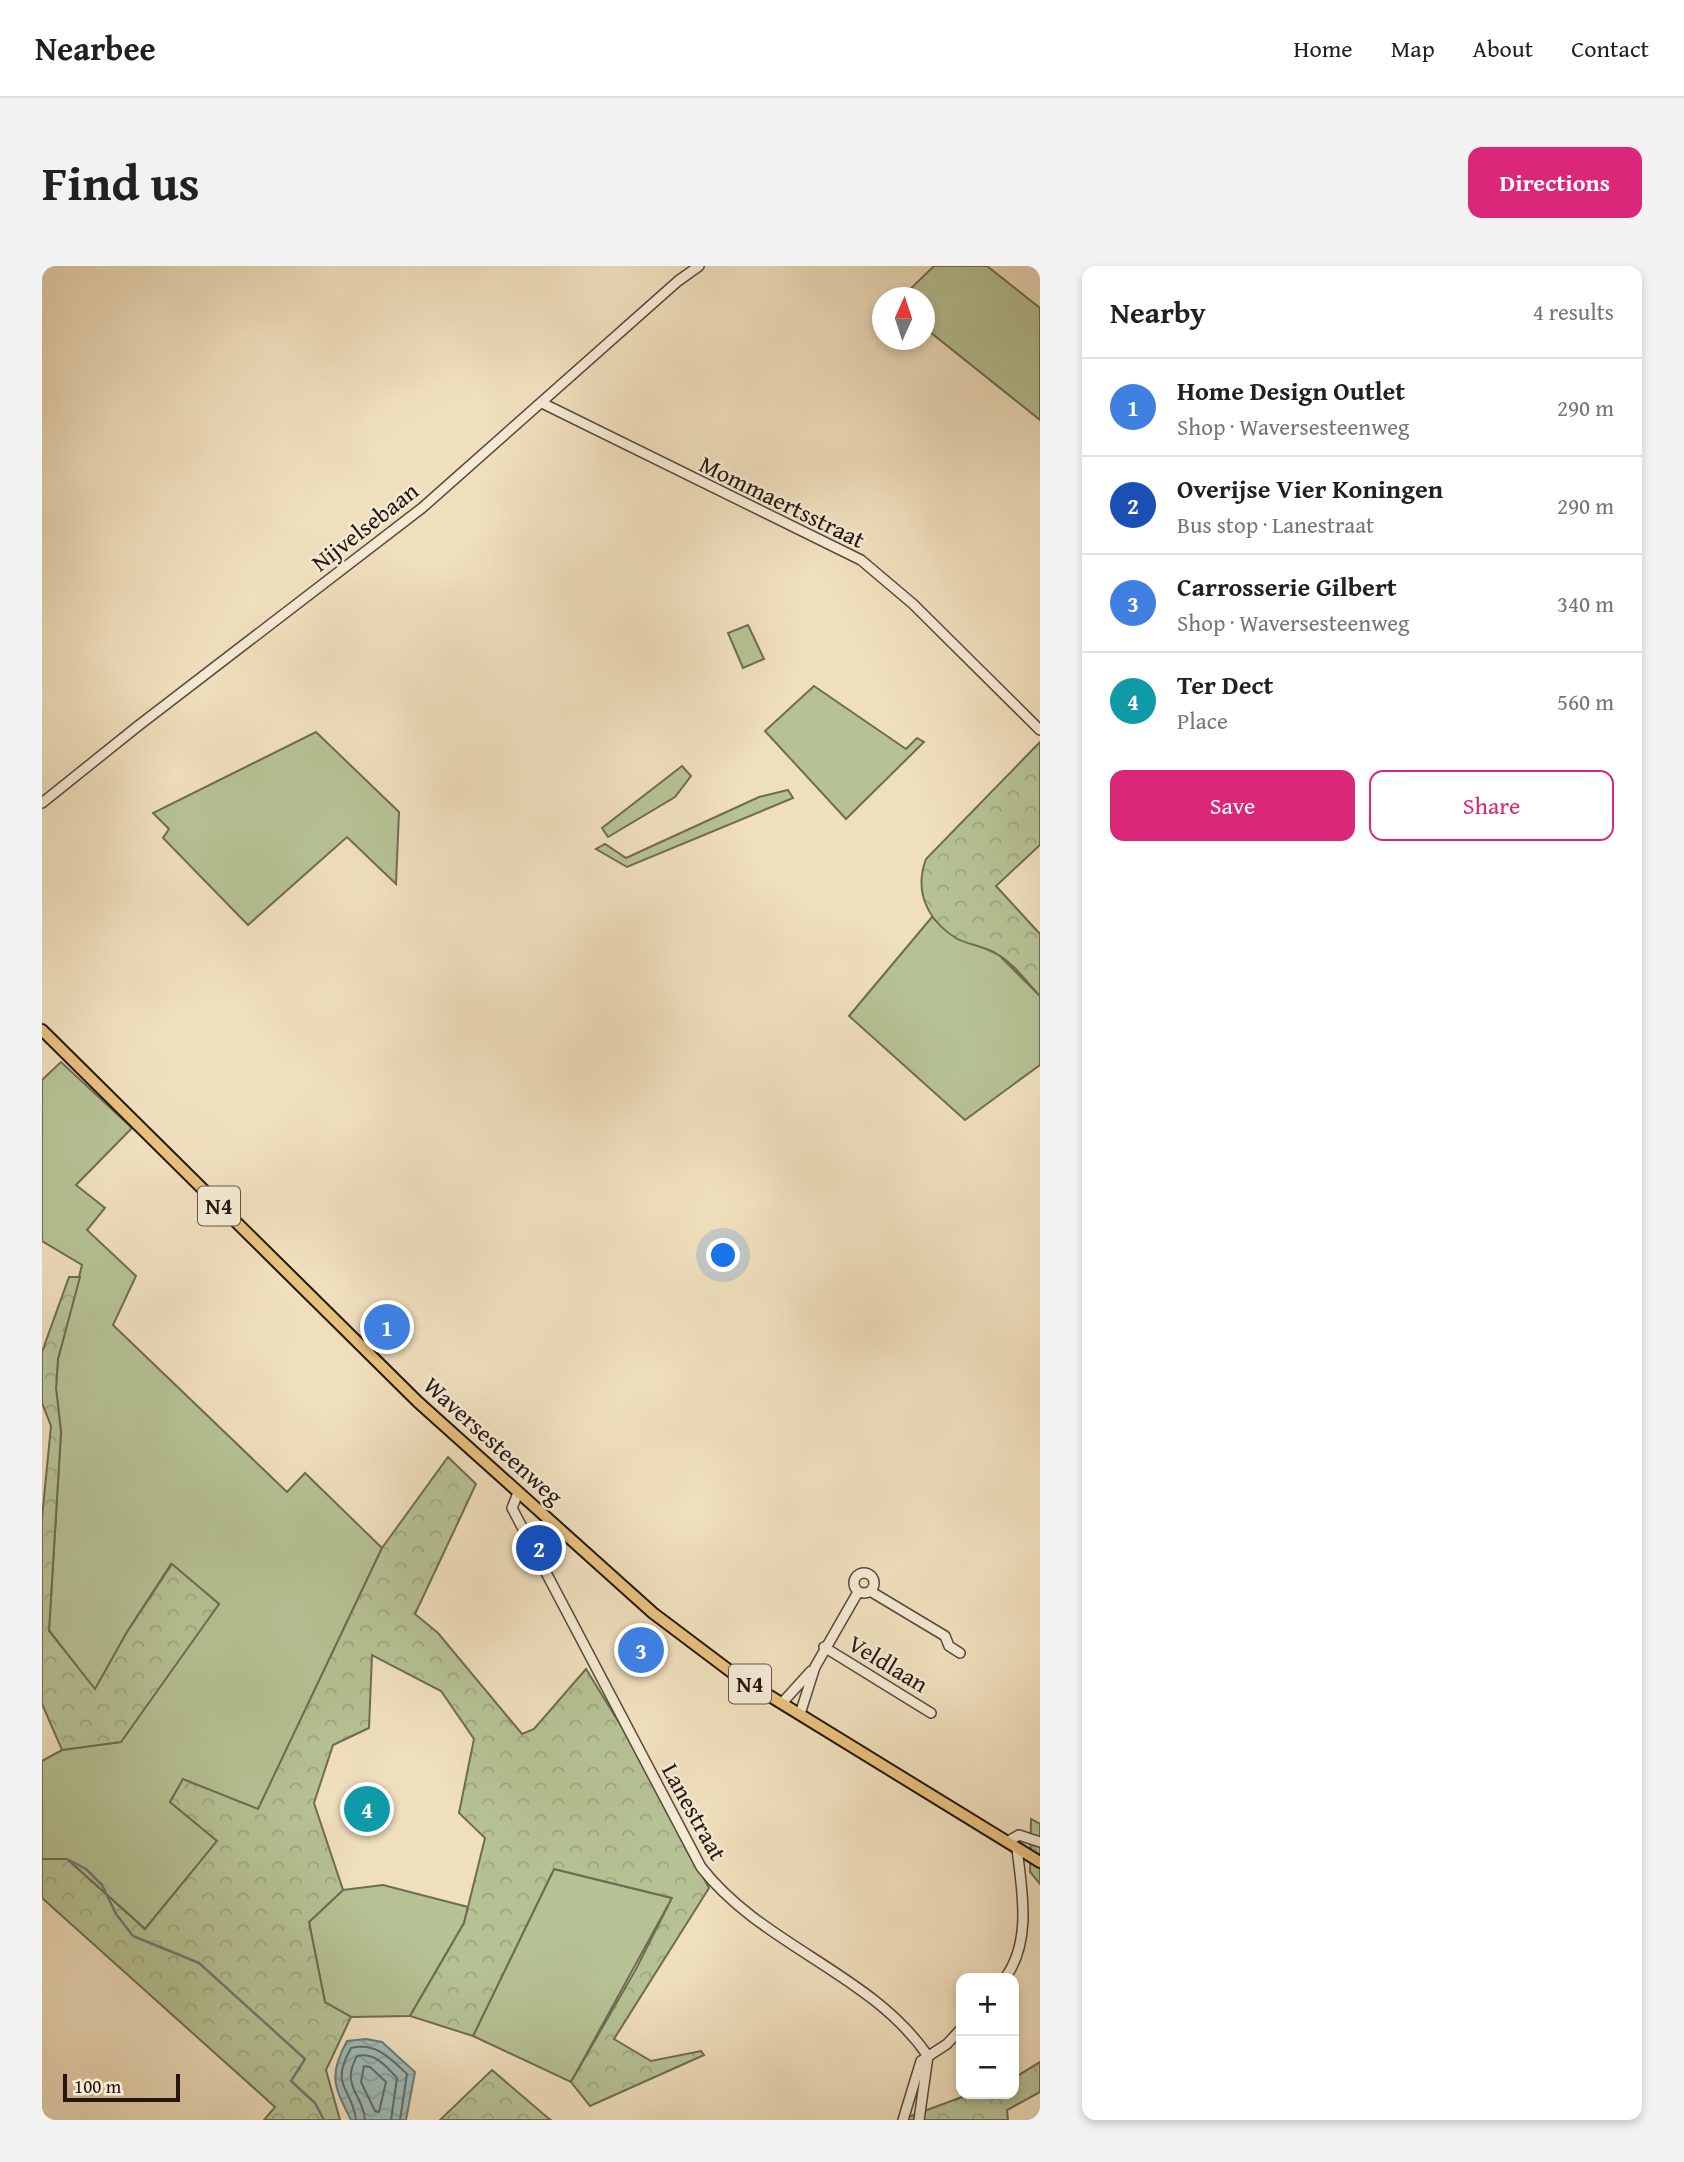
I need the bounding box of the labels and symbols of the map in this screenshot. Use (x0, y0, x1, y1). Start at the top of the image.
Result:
north arrow (872, 287, 935, 350)
street label: Mommaertsstraat (693, 446, 871, 557)
street label: Nijvelsebaan (304, 473, 426, 580)
road number: N4 (198, 1186, 240, 1225)
your location (706, 1238, 740, 1272)
pin: 1 (364, 1301, 410, 1353)
street label: Waversesteenweg (416, 1368, 571, 1513)
pin: 2 (516, 1522, 562, 1574)
pin: 3 (618, 1624, 664, 1676)
street label: Veldlaan (842, 1626, 935, 1702)
road number: N4 (729, 1665, 771, 1704)
street label: Lanestraat (653, 1757, 736, 1867)
pin: 4 (344, 1783, 390, 1835)
scale bar (63, 2071, 180, 2103)

